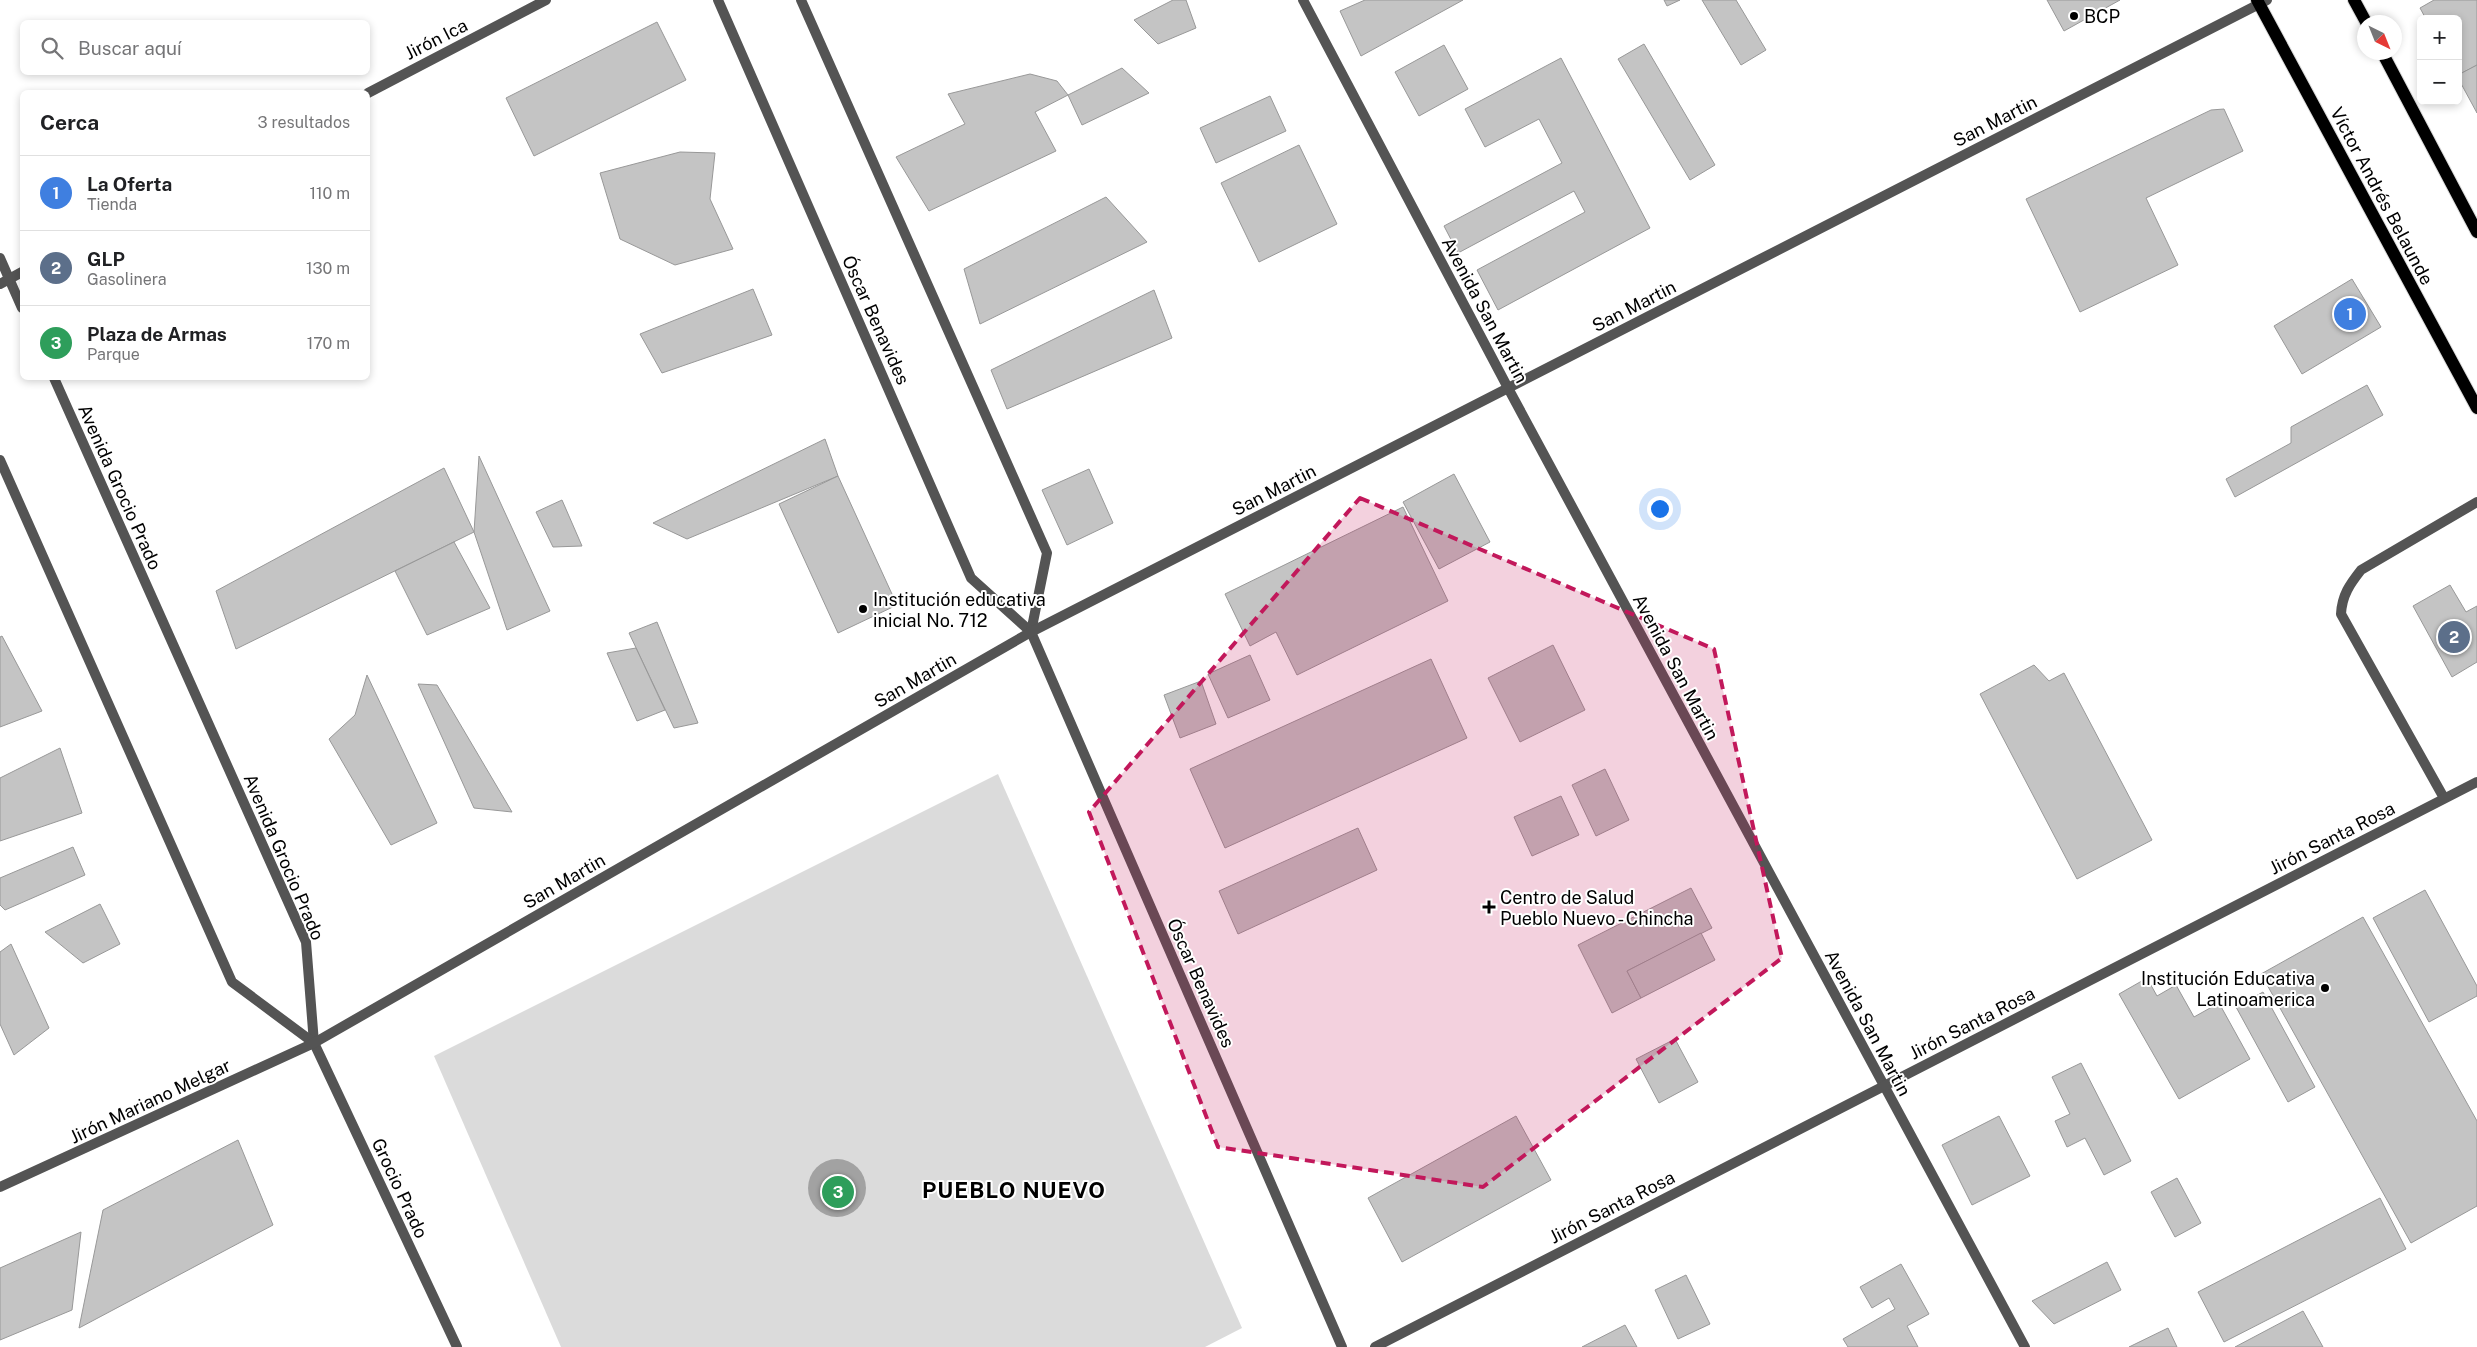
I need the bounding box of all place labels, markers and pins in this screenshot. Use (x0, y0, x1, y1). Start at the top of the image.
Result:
place label: BCP (2084, 6, 2120, 27)
marker: BCP (2068, 10, 2080, 22)
pin: 1 (2334, 295, 2366, 333)
place label: Institución educativa inicial No. 712 (873, 589, 1046, 631)
marker: Institución educativa inicial No. 712 (857, 603, 869, 615)
pin: 2 (2438, 618, 2470, 656)
place label: Centro de Salud Pueblo Nuevo - Chincha (1500, 887, 1694, 929)
marker: Centro de Salud Pueblo Nuevo - Chincha (1482, 900, 1496, 914)
place label: Institución Educativa Latinoamerica (2141, 968, 2315, 1010)
marker: Institución Educativa Latinoamerica (2319, 982, 2331, 994)
pin: 3 (822, 1173, 854, 1211)

